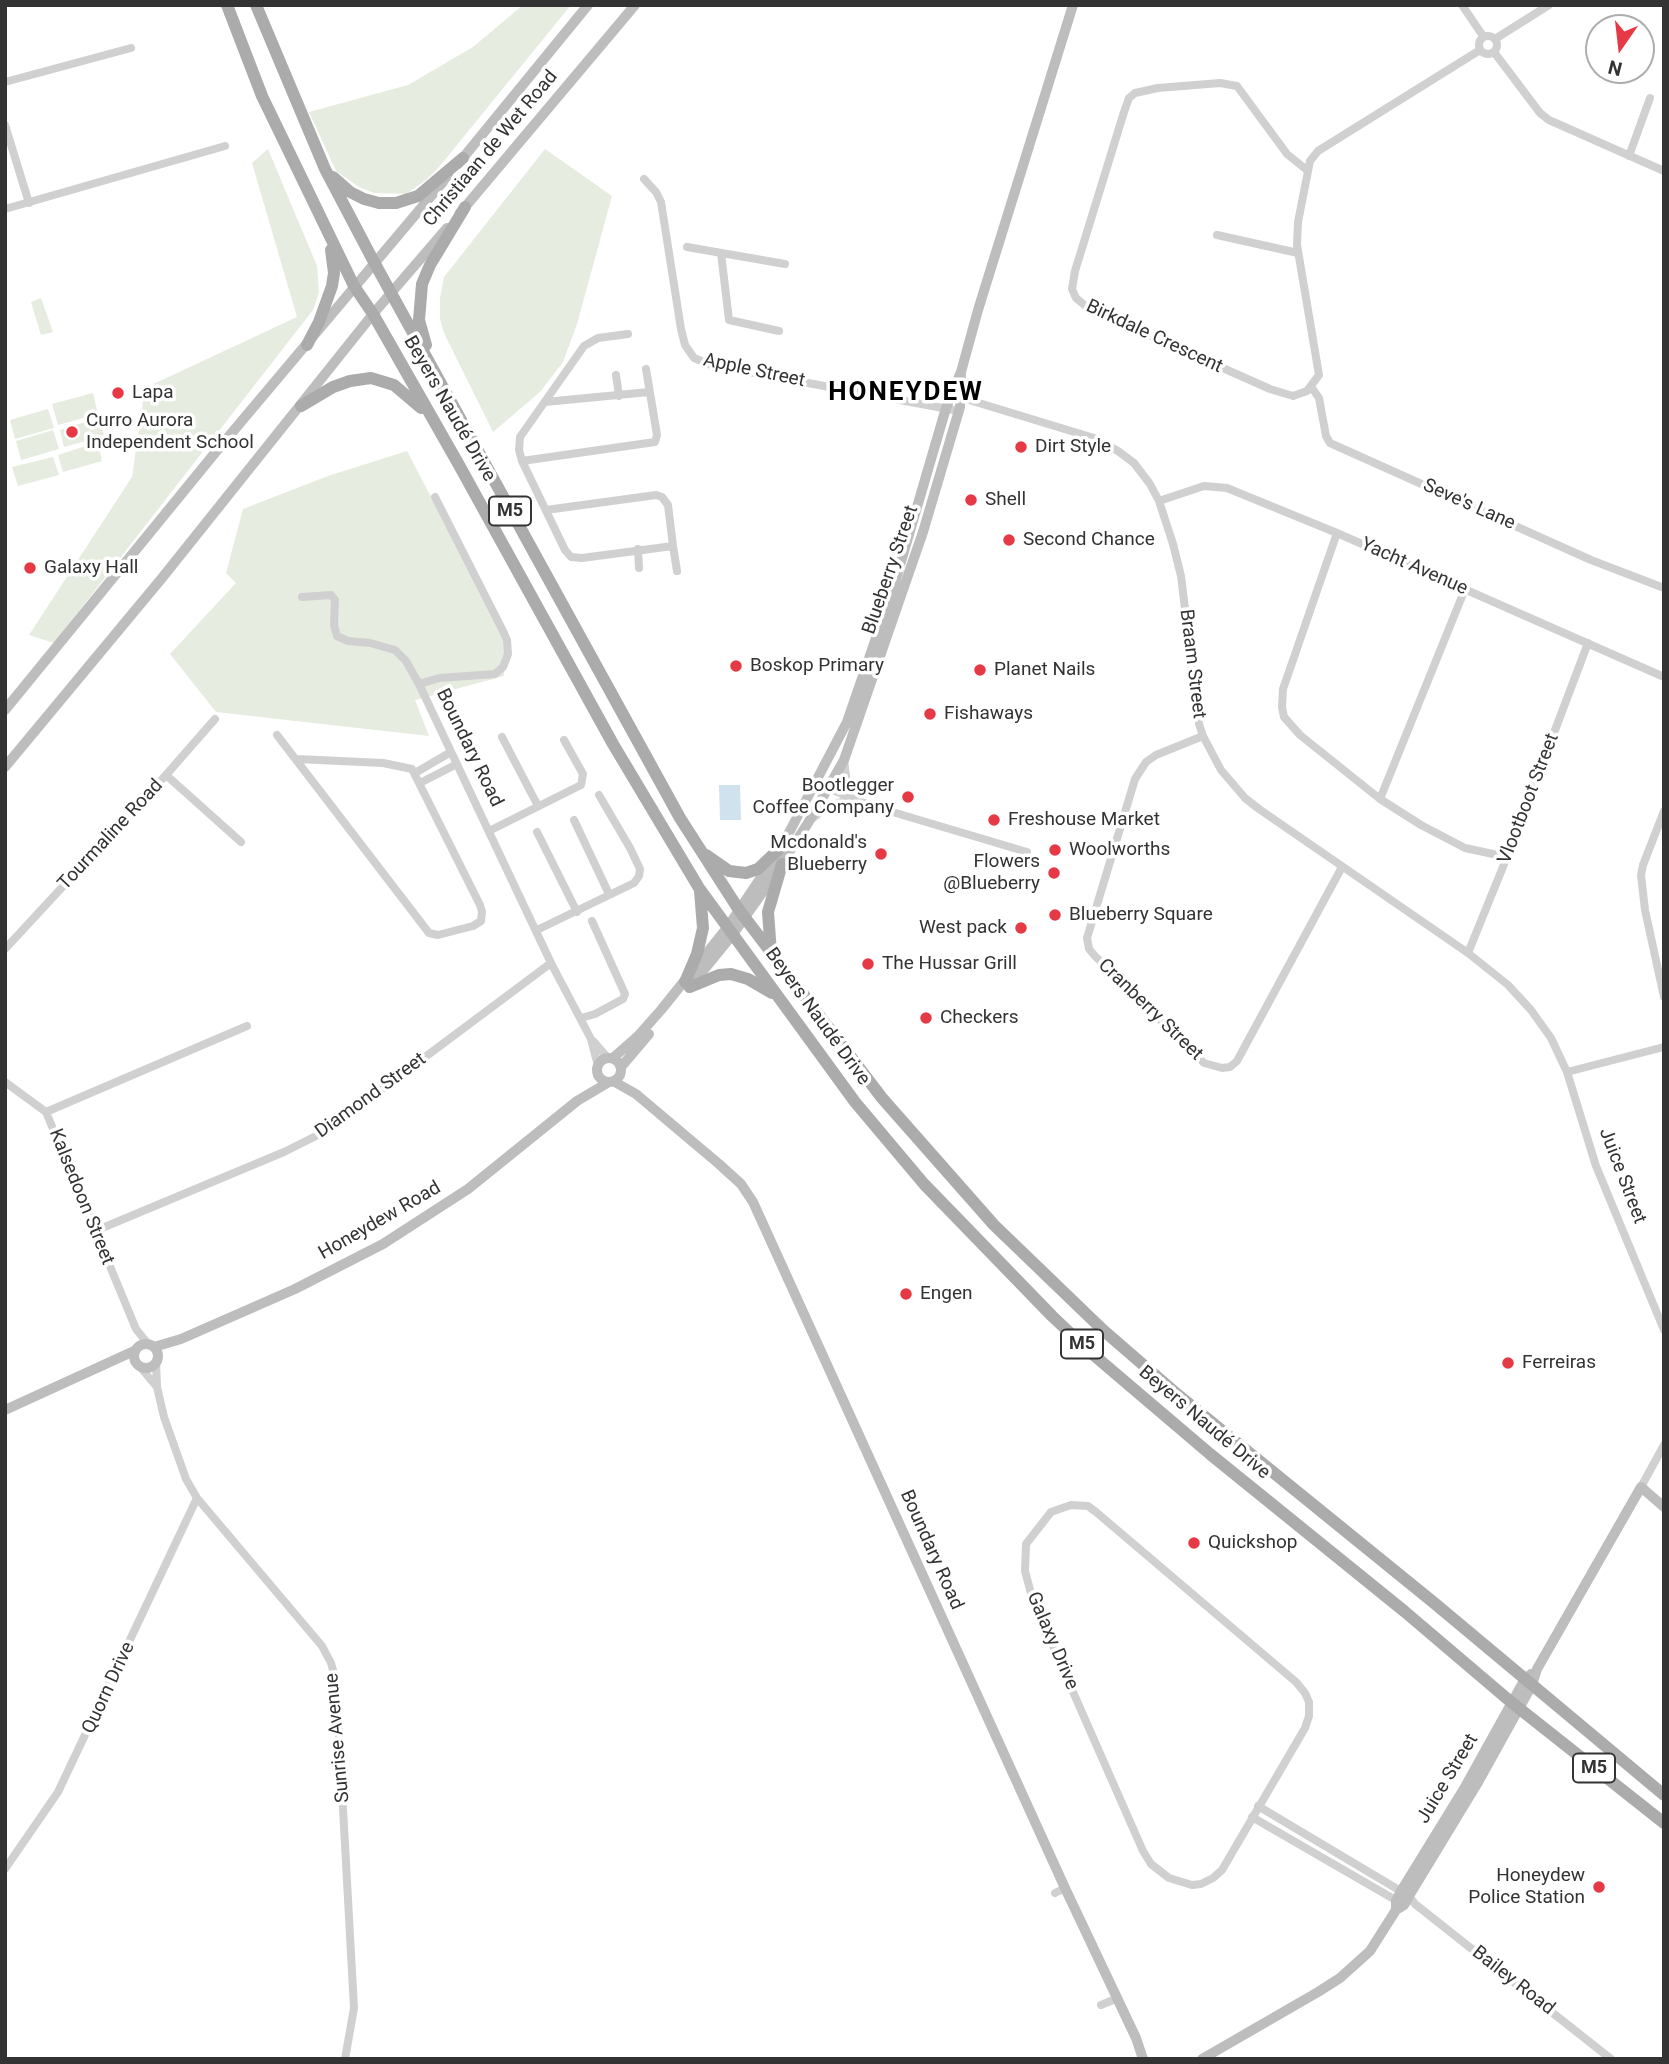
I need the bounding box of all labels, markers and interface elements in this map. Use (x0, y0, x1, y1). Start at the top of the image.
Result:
north arrow (1585, 14, 1655, 84)
text: N (1606, 55, 1625, 81)
street label: Christiaan de Wet Road (419, 66, 563, 232)
street label: Birkdale Crescent (1082, 295, 1226, 379)
street label: Beyers Naudé Drive (398, 332, 500, 486)
street label: Apple Street (701, 349, 807, 393)
district label: HONEYDEW (829, 377, 983, 409)
place label: Lapa (132, 382, 174, 404)
marker: Lapa (110, 385, 126, 401)
place label: Curro Aurora Independent School (86, 410, 254, 454)
marker: Curro Aurora Independent School (64, 424, 80, 440)
place label: Dirt Style (1035, 436, 1111, 458)
marker: Dirt Style (1013, 439, 1029, 455)
street label: Seve's Lane (1419, 475, 1519, 535)
place label: Shell (985, 489, 1026, 511)
marker: Shell (963, 492, 979, 508)
road number: M5 (489, 496, 531, 526)
street label: Blueberry Street (858, 503, 924, 637)
place label: Second Chance (1023, 529, 1155, 551)
marker: Second Chance (1001, 532, 1017, 548)
street label: Yacht Avenue (1357, 533, 1471, 601)
place label: Galaxy Hall (44, 557, 138, 579)
marker: Galaxy Hall (22, 560, 38, 576)
street label: Braam Street (1174, 608, 1210, 720)
place label: Boskop Primary (750, 655, 884, 677)
marker: Boskop Primary (728, 658, 744, 674)
place label: Planet Nails (994, 659, 1095, 681)
marker: Planet Nails (972, 662, 988, 678)
street label: Boundary Road (431, 685, 507, 811)
place label: Fishaways (944, 703, 1033, 725)
marker: Fishaways (922, 706, 938, 722)
street label: Vlootboot Street (1494, 730, 1564, 868)
street label: Tourmaline Road (54, 775, 168, 895)
place label: Bootlegger Coffee Company (753, 775, 894, 819)
marker: Bootlegger Coffee Company (900, 789, 916, 805)
place label: Freshouse Market (1008, 809, 1160, 831)
marker: Freshouse Market (986, 812, 1002, 828)
place label: Mcdonald's Blueberry (770, 832, 867, 876)
place label: Woolworths (1069, 839, 1170, 861)
marker: Woolworths (1047, 842, 1063, 858)
marker: Mcdonald's Blueberry (873, 846, 889, 862)
place label: Flowers @Blueberry (943, 851, 1040, 895)
marker: Flowers @Blueberry (1046, 865, 1062, 881)
place label: Blueberry Square (1069, 904, 1213, 926)
marker: Blueberry Square (1047, 907, 1063, 923)
place label: West pack (919, 917, 1007, 939)
marker: West pack (1013, 920, 1029, 936)
street label: Beyers Naudé Drive (760, 944, 874, 1090)
place label: The Hussar Grill (882, 953, 1017, 975)
street label: Cranberry Street (1093, 954, 1207, 1066)
marker: The Hussar Grill (860, 956, 876, 972)
place label: Checkers (940, 1007, 1019, 1029)
marker: Checkers (918, 1010, 934, 1026)
street label: Diamond Street (311, 1048, 431, 1144)
street label: Juice Street (1593, 1125, 1651, 1227)
street label: Kalsedoon Street (43, 1126, 119, 1268)
street label: Honeydew Road (315, 1177, 445, 1265)
place label: Engen (920, 1283, 973, 1305)
marker: Engen (898, 1286, 914, 1302)
road number: M5 (1061, 1330, 1103, 1358)
place label: Ferreiras (1522, 1352, 1596, 1374)
marker: Ferreiras (1500, 1355, 1516, 1371)
street label: Beyers Naudé Drive (1134, 1361, 1274, 1485)
street label: Boundary Road (894, 1487, 968, 1613)
place label: Quickshop (1208, 1532, 1298, 1554)
marker: Quickshop (1186, 1535, 1202, 1551)
street label: Galaxy Drive (1021, 1589, 1083, 1693)
street label: Quorn Drive (78, 1638, 140, 1738)
street label: Sunrise Avenue (321, 1672, 355, 1804)
street label: Juice Street (1412, 1730, 1484, 1828)
road number: M5 (1573, 1754, 1615, 1783)
place label: Honeydew Police Station (1468, 1865, 1585, 1909)
marker: Honeydew Police Station (1591, 1879, 1607, 1895)
street label: Bailey Road (1467, 1942, 1559, 2020)

